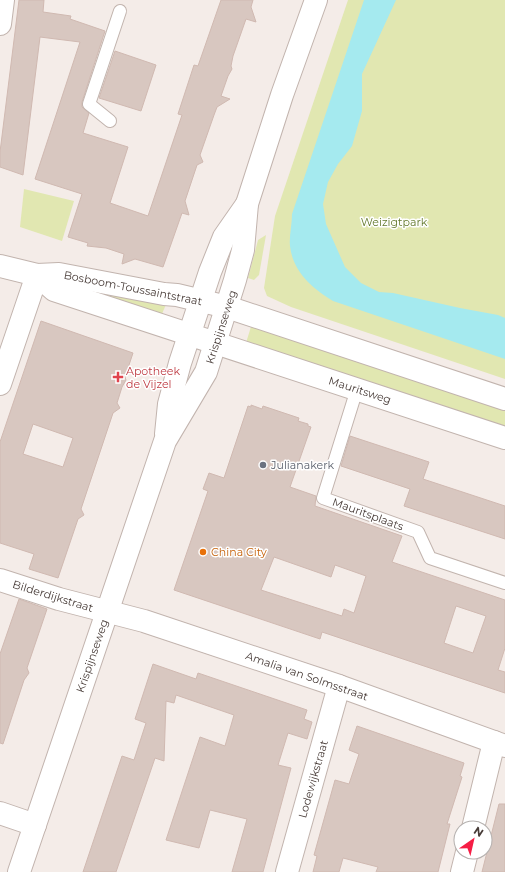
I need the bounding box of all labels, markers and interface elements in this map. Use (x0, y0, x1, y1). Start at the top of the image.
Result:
park label: Weizigtpark (361, 215, 428, 229)
street label: Bosboom-Toussaintstraat (63, 268, 204, 308)
street label: Krispijnseweg (202, 288, 240, 366)
place label: Apotheek de Vijzel (126, 364, 180, 391)
marker: Apotheek de Vijzel (113, 372, 123, 382)
street label: Mauritsweg (327, 373, 393, 407)
place label: Julianakerk (270, 458, 335, 472)
marker: Julianakerk (258, 460, 268, 470)
street label: Mauritsplaats (331, 495, 406, 534)
place label: China City (211, 545, 267, 559)
marker: China City (198, 547, 208, 557)
street label: Bilderdijkstraat (11, 577, 96, 615)
street label: Krispijnseweg (73, 617, 111, 695)
street label: Amalia van Solmsstraat (244, 648, 371, 704)
street label: Lodewijkstraat (295, 738, 331, 820)
north arrow (453, 820, 493, 860)
text: N (471, 823, 486, 840)

